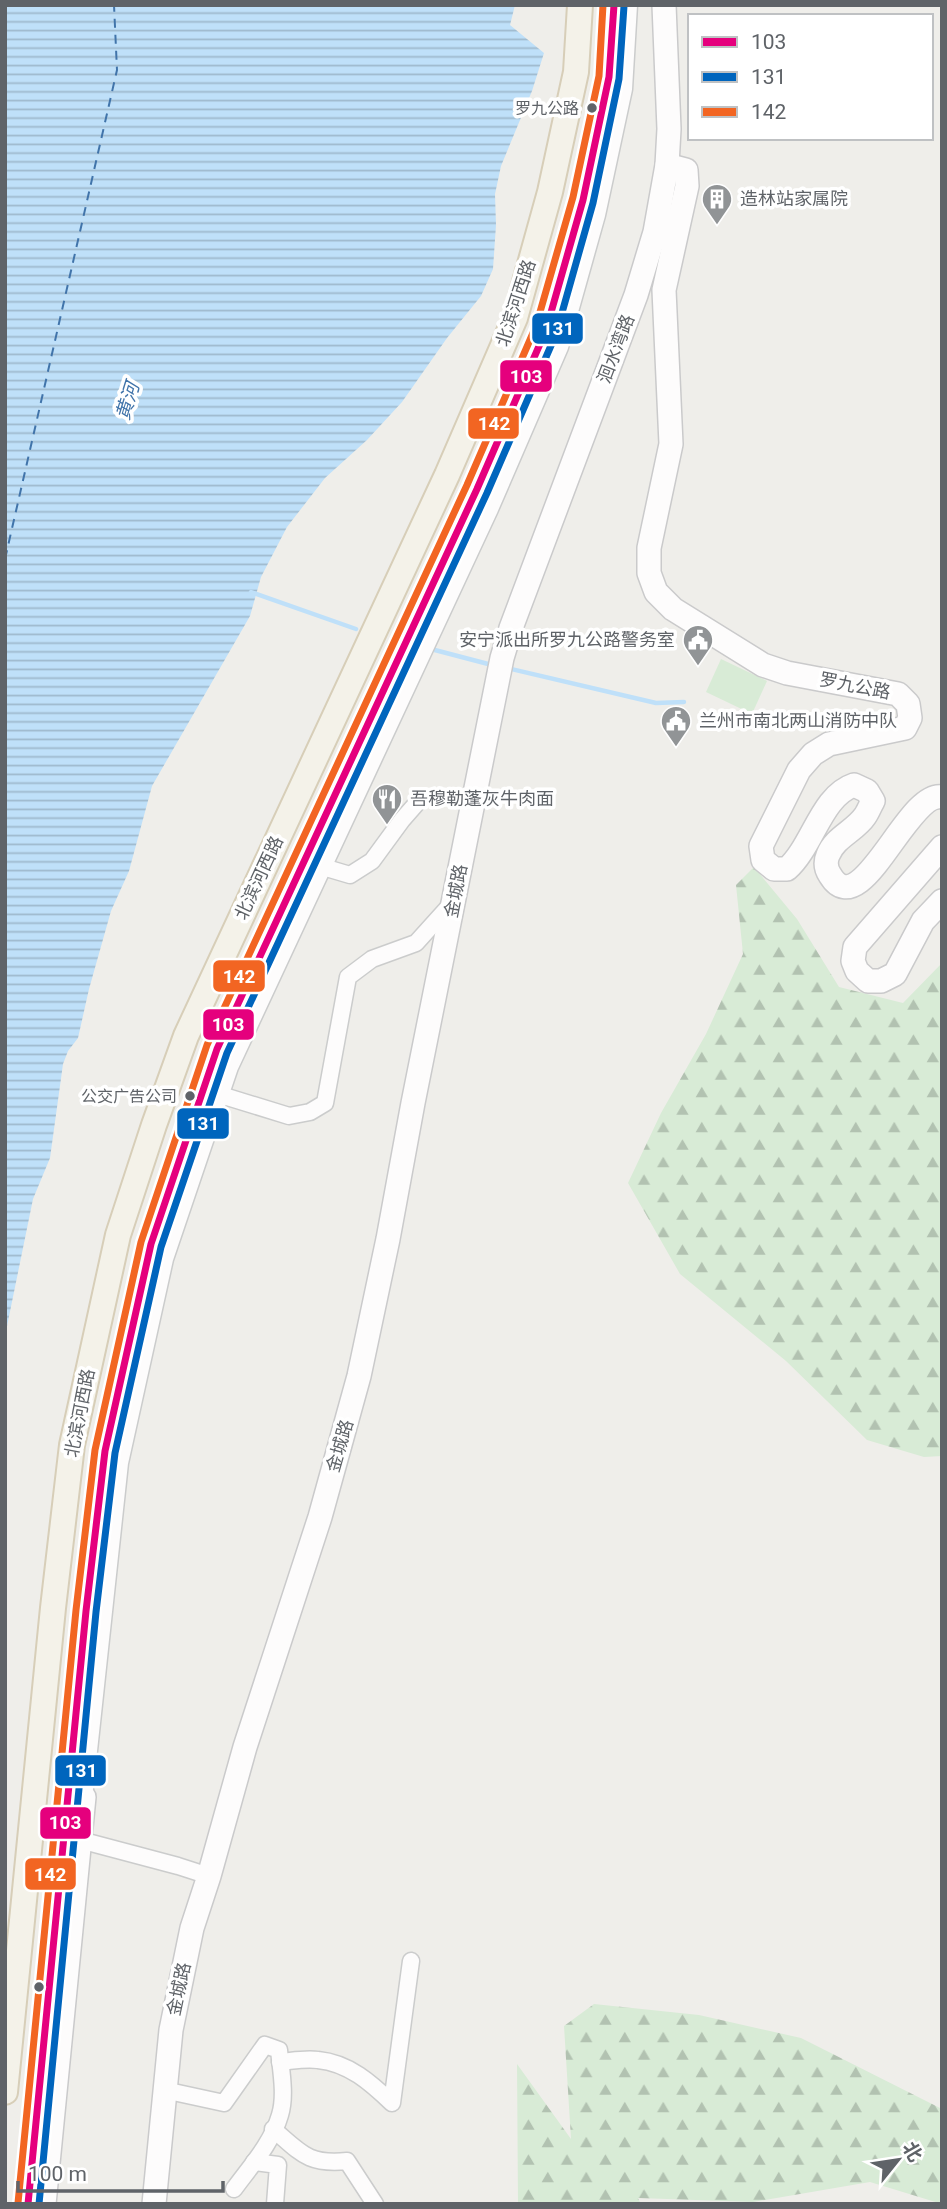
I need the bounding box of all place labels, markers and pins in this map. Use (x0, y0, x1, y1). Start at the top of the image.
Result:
place label: 罗九公路 (515, 99, 579, 118)
marker: 罗九公路 (585, 101, 599, 115)
building icon: 造林站家属院 (700, 182, 734, 226)
place label: 造林站家属院 (740, 188, 848, 209)
public building icon: 安宁派出所罗九公路警务室 (681, 623, 715, 667)
place label: 安宁派出所罗九公路警务室 (459, 629, 675, 650)
public building icon: 兰州市南北两山消防中队 (659, 704, 693, 748)
place label: 兰州市南北两山消防中队 (699, 710, 897, 731)
restaurant icon: 吾穆勒蓬灰牛肉面 (370, 782, 404, 826)
place label: 吾穆勒蓬灰牛肉面 (410, 788, 554, 809)
place label: 公交广告公司 (81, 1087, 177, 1106)
marker: 公交广告公司 (183, 1089, 197, 1103)
unlabelled marker (32, 1980, 46, 1994)

